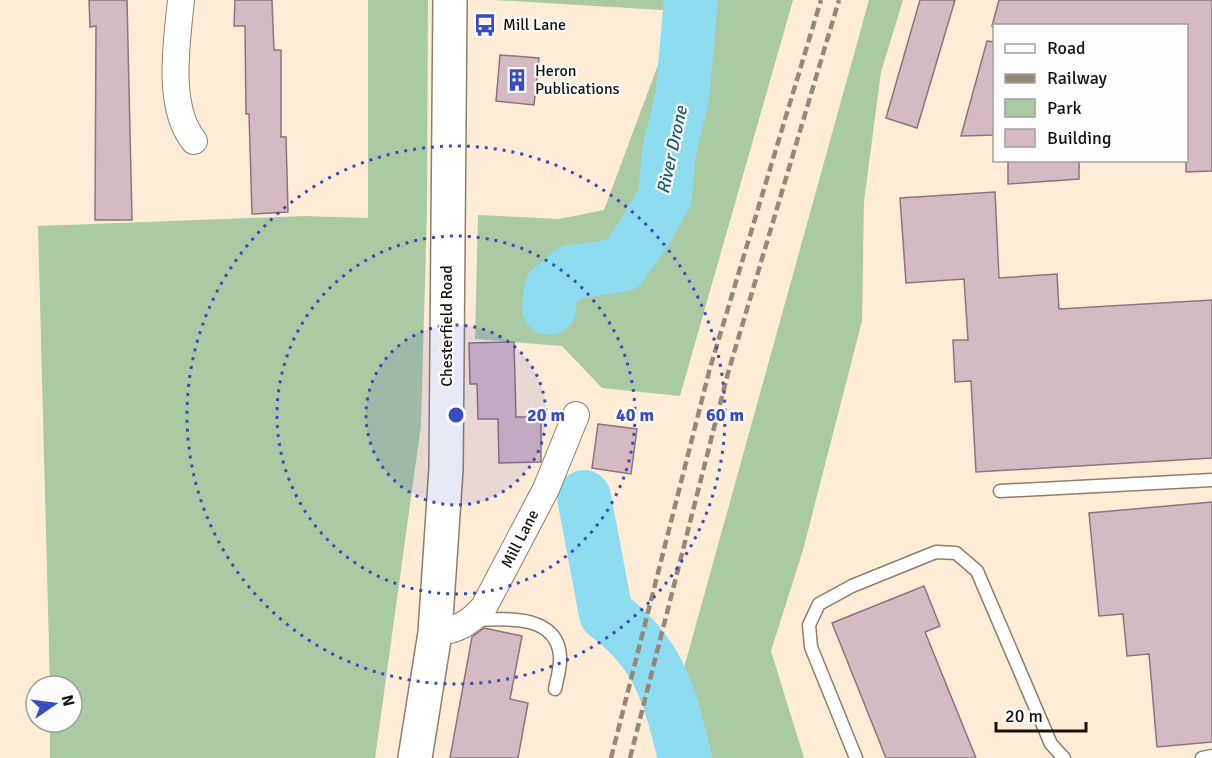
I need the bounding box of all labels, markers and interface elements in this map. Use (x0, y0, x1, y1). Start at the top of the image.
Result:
bus stop icon: Mill Lane (472, 12, 498, 38)
place label: Mill Lane (503, 15, 566, 35)
legend (993, 24, 1188, 162)
text: Road (1047, 37, 1086, 59)
place label: Heron Publications (535, 61, 620, 99)
building icon: Heron Publications (504, 67, 530, 93)
text: Railway (1047, 67, 1108, 89)
text: Park (1047, 97, 1082, 119)
water label: River Drone (652, 103, 692, 196)
text: Building (1047, 127, 1111, 149)
street label: Chesterfield Road (437, 265, 457, 387)
text: 20 m (527, 404, 565, 426)
text: 40 m (616, 404, 654, 426)
text: 60 m (706, 404, 744, 426)
centre of rings (446, 405, 466, 425)
street label: Mill Lane (497, 506, 543, 572)
north arrow (24, 674, 84, 734)
text: N (57, 693, 79, 708)
scale bar (996, 695, 1086, 733)
text: 20 m (1005, 705, 1043, 727)

